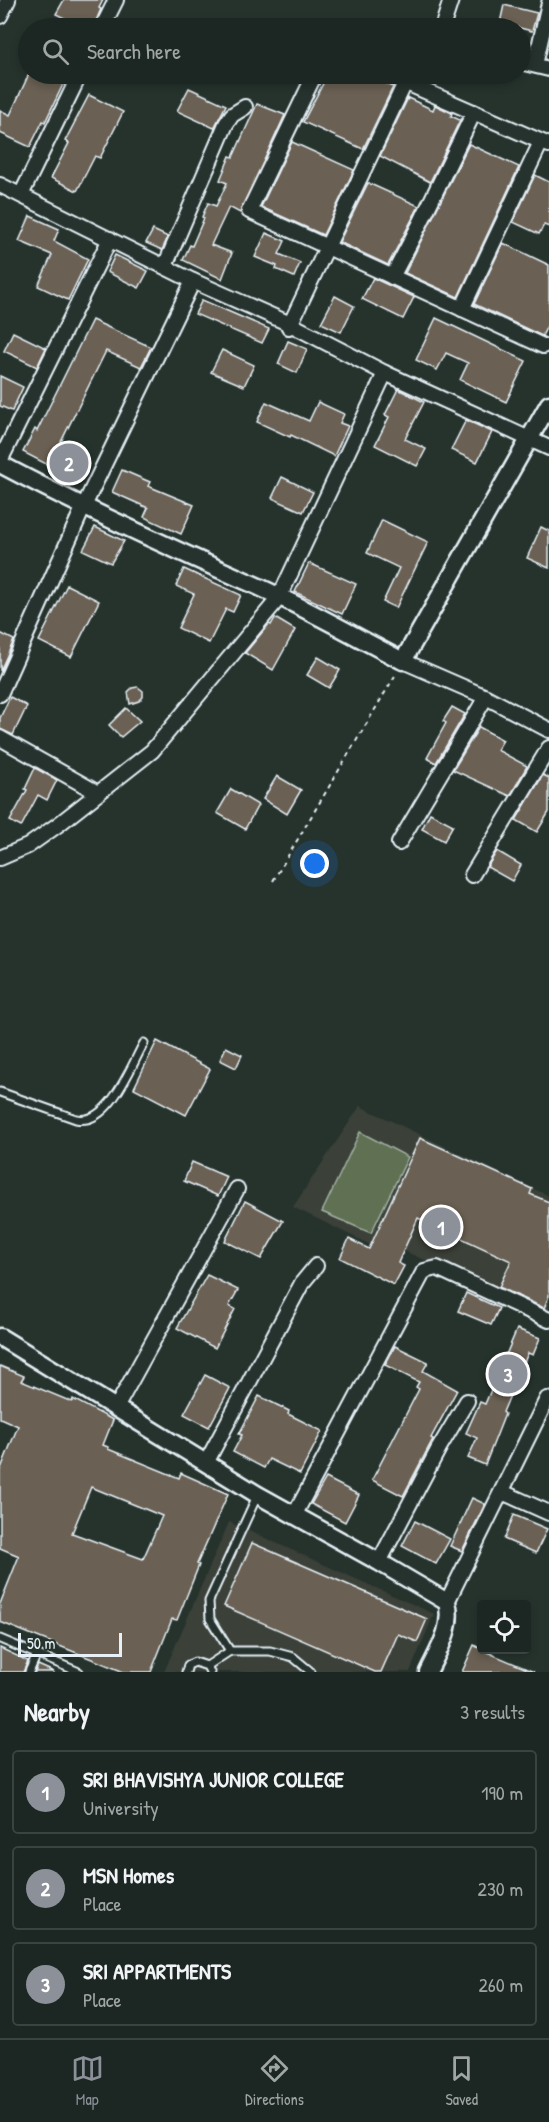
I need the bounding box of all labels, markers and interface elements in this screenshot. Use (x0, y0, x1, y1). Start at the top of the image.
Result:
search box (18, 18, 531, 84)
icon: search (39, 35, 72, 68)
text: Search here (87, 36, 181, 66)
pin: 2 (50, 440, 88, 486)
your location (300, 849, 329, 878)
pin: 1 (422, 1204, 460, 1250)
pin: 3 (488, 1352, 528, 1396)
map controls (477, 1600, 531, 1654)
button: locate (477, 1600, 531, 1654)
scale bar (18, 1630, 122, 1658)
text: 50 m (27, 1632, 56, 1654)
text: Nearby (24, 1694, 90, 1729)
text: 3 results (460, 1698, 525, 1725)
text: SRI BHAVISHYA JUNIOR COLLEGE (83, 1764, 344, 1794)
text: 1 (42, 1779, 49, 1806)
text: 190 m (481, 1779, 523, 1806)
text: University (83, 1794, 159, 1821)
text: MSN Homes (83, 1860, 174, 1890)
text: 2 (41, 1875, 50, 1902)
text: 230 m (478, 1875, 523, 1902)
text: Place (83, 1890, 122, 1917)
text: SRI APPARTMENTS (83, 1956, 231, 1986)
text: 3 (41, 1971, 50, 1998)
text: 260 m (479, 1971, 523, 1998)
text: Place (83, 1986, 122, 2013)
tab: Map (71, 2052, 104, 2110)
tab: Directions (245, 2052, 304, 2110)
tab: Saved (445, 2052, 478, 2110)

